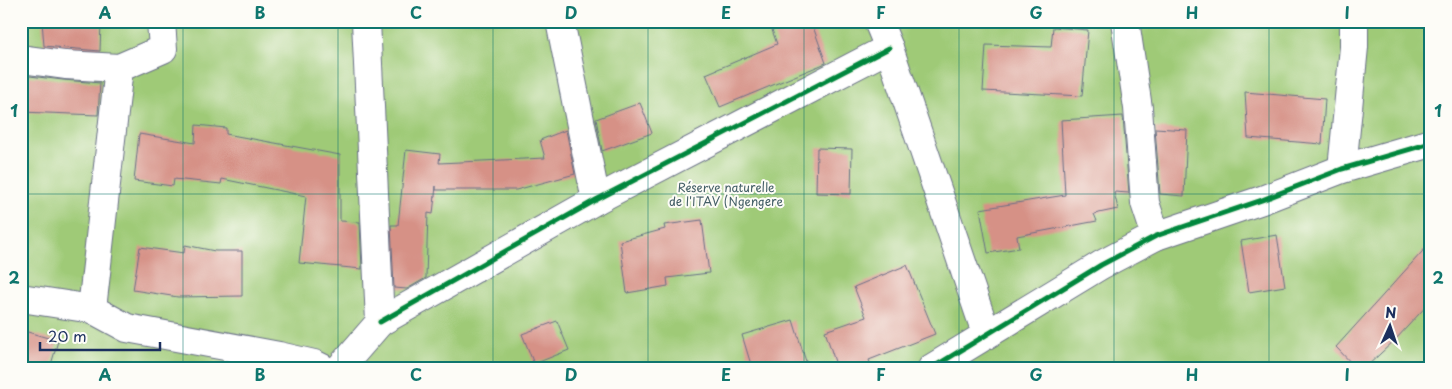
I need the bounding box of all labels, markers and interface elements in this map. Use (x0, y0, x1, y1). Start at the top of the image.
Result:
text: A (99, 0, 112, 24)
text: B (255, 0, 266, 24)
text: C (410, 0, 422, 24)
text: D (565, 0, 577, 24)
text: E (721, 0, 731, 24)
text: F (876, 0, 886, 24)
text: G (1029, 0, 1043, 24)
text: H (1186, 0, 1198, 24)
text: I (1344, 0, 1350, 24)
text: 1 (10, 98, 18, 122)
text: 1 (1434, 98, 1442, 122)
park label: Réserve naturelle de l'ITAV (Ngengere (669, 178, 784, 210)
text: 2 (8, 265, 20, 289)
text: 2 (1432, 265, 1444, 289)
north arrow (1364, 302, 1414, 352)
text: N (1385, 302, 1397, 323)
scale bar (40, 319, 160, 351)
text: 20 m (48, 324, 87, 347)
text: A (99, 362, 112, 386)
text: B (255, 362, 266, 386)
text: C (410, 362, 422, 386)
text: D (565, 362, 577, 386)
text: E (721, 362, 731, 386)
text: F (876, 362, 886, 386)
text: G (1029, 362, 1043, 386)
text: H (1186, 362, 1198, 386)
text: I (1344, 362, 1350, 386)

